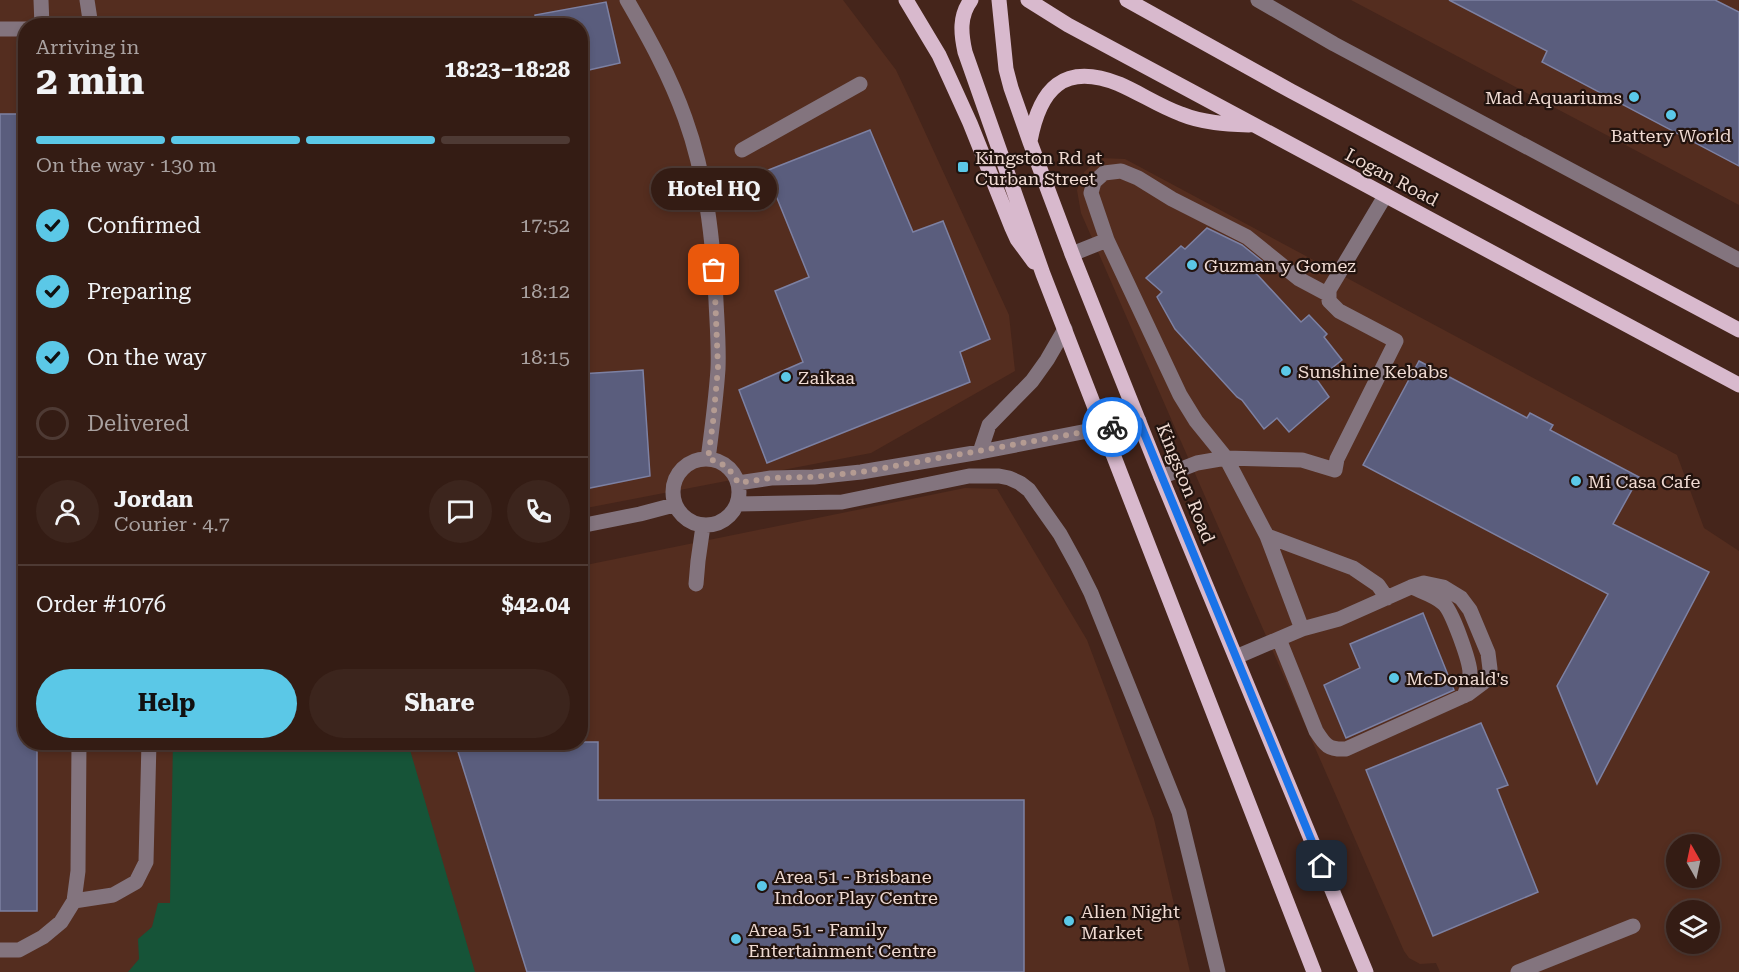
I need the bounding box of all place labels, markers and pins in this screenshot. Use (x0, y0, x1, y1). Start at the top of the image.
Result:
place label: Mad Aquariums (1485, 87, 1622, 108)
marker: Mad Aquariums (1627, 90, 1641, 104)
marker: Battery World (1664, 108, 1678, 122)
place label: Battery World (1611, 125, 1732, 146)
place label: Kingston Rd at Curban Street (975, 147, 1103, 189)
marker: Kingston Rd at Curban Street (956, 160, 970, 174)
callout: Hotel HQ (651, 168, 777, 210)
pin (688, 244, 739, 295)
place label: Guzman y Gomez (1204, 255, 1356, 276)
marker: Guzman y Gomez (1185, 258, 1199, 272)
place label: Sunshine Kebabs (1298, 361, 1448, 382)
marker: Sunshine Kebabs (1279, 364, 1293, 378)
place label: Zaikaa (798, 367, 855, 388)
marker: Zaikaa (779, 370, 793, 384)
place label: Mi Casa Cafe (1588, 471, 1700, 492)
marker: Mi Casa Cafe (1569, 474, 1583, 488)
place label: McDonald's (1406, 668, 1509, 689)
marker: McDonald's (1387, 671, 1401, 685)
pin (1296, 840, 1347, 891)
place label: Area 51 - Brisbane Indoor Play Centre (774, 866, 938, 908)
marker: Area 51 - Brisbane Indoor Play Centre (755, 879, 769, 893)
place label: Alien Night Market (1081, 901, 1180, 943)
marker: Alien Night Market (1062, 914, 1076, 928)
place label: Area 51 - Family Entertainment Centre (748, 919, 937, 961)
marker: Area 51 - Family Entertainment Centre (729, 932, 743, 946)

